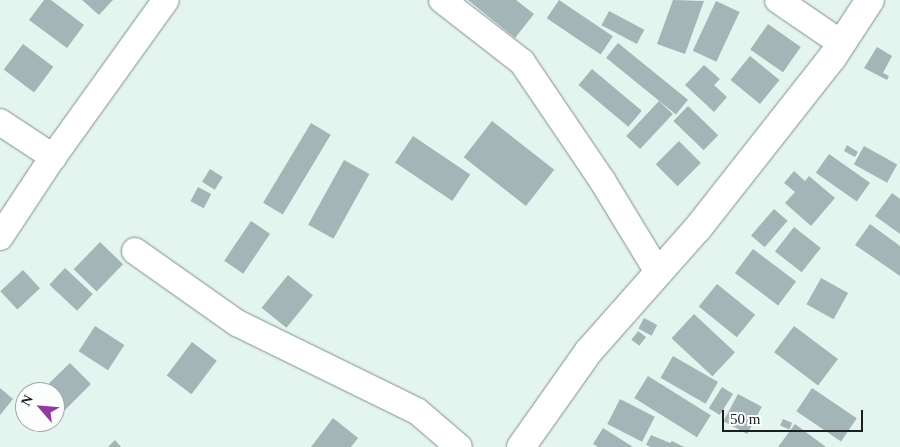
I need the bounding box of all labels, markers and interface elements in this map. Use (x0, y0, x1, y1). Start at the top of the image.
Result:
north arrow (15, 382, 65, 432)
text: N (18, 393, 36, 408)
scale bar (725, 400, 866, 432)
text: 50 m (730, 411, 760, 427)

